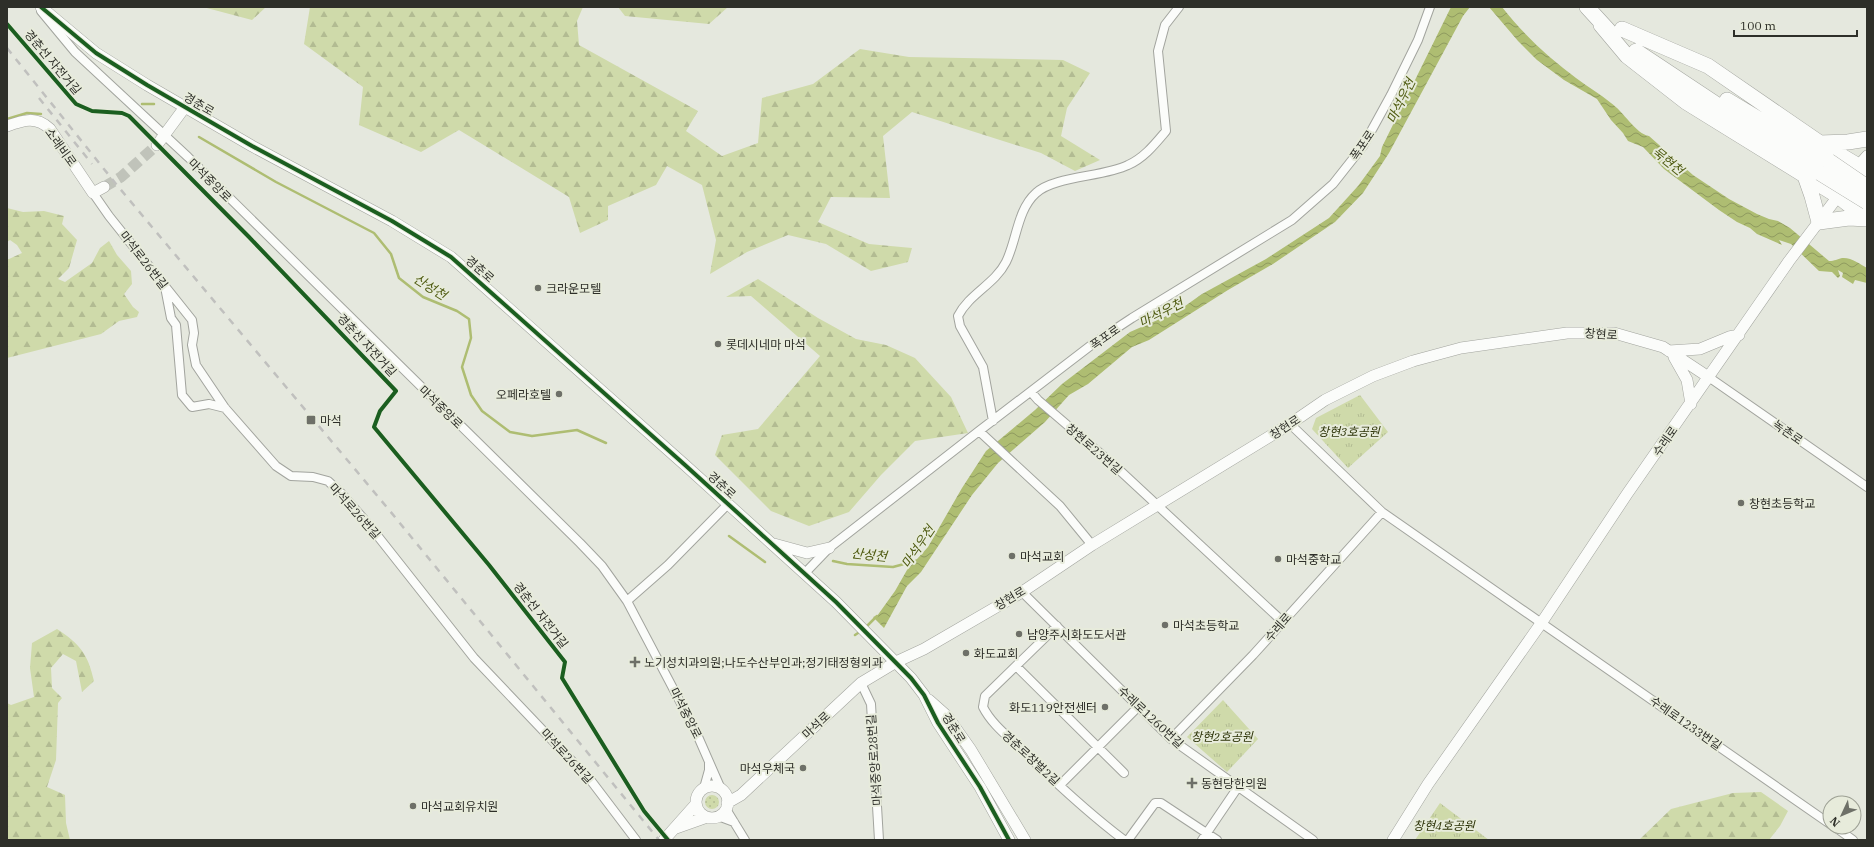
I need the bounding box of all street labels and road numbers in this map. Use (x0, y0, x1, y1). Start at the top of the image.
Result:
street label: 경춘선 자전거길 (22, 27, 84, 97)
street label: 경춘로 (181, 89, 217, 119)
street label: 소래비로 (42, 125, 80, 169)
street label: 폭포로 (1347, 127, 1377, 163)
street label: 마석중앙로 (185, 155, 235, 205)
street label: 마석로26번길 (117, 228, 171, 292)
street label: 경춘로 (463, 252, 497, 286)
street label: 경춘선 자전거길 (334, 311, 400, 379)
street label: 폭포로 (1087, 321, 1123, 353)
street label: 창현로 (1584, 325, 1618, 343)
street label: 마석중앙로 (416, 382, 466, 432)
street label: 창현로 (1267, 412, 1303, 442)
street label: 녹촌로 (1770, 416, 1806, 448)
street label: 창현로23번길 (1063, 421, 1125, 477)
street label: 수레로 (1649, 423, 1681, 459)
street label: 경춘로 (705, 468, 739, 502)
street label: 마석로26번길 (326, 480, 384, 542)
street label: 경춘선 자전거길 (510, 579, 572, 651)
street label: 창현로 (992, 583, 1028, 613)
street label: 수레로 (1261, 610, 1295, 644)
street label: 수레로1260번길 (1115, 683, 1187, 751)
street label: 마석중앙로 (667, 685, 705, 741)
street label: 수레로1233번길 (1647, 693, 1725, 753)
street label: 마석로 (799, 708, 833, 742)
street label: 경춘로 (939, 710, 969, 746)
street label: 마석중앙로28번길 (863, 714, 885, 806)
street label: 마석로26번길 (538, 725, 596, 787)
street label: 경춘로창벌2길 (999, 727, 1063, 789)

